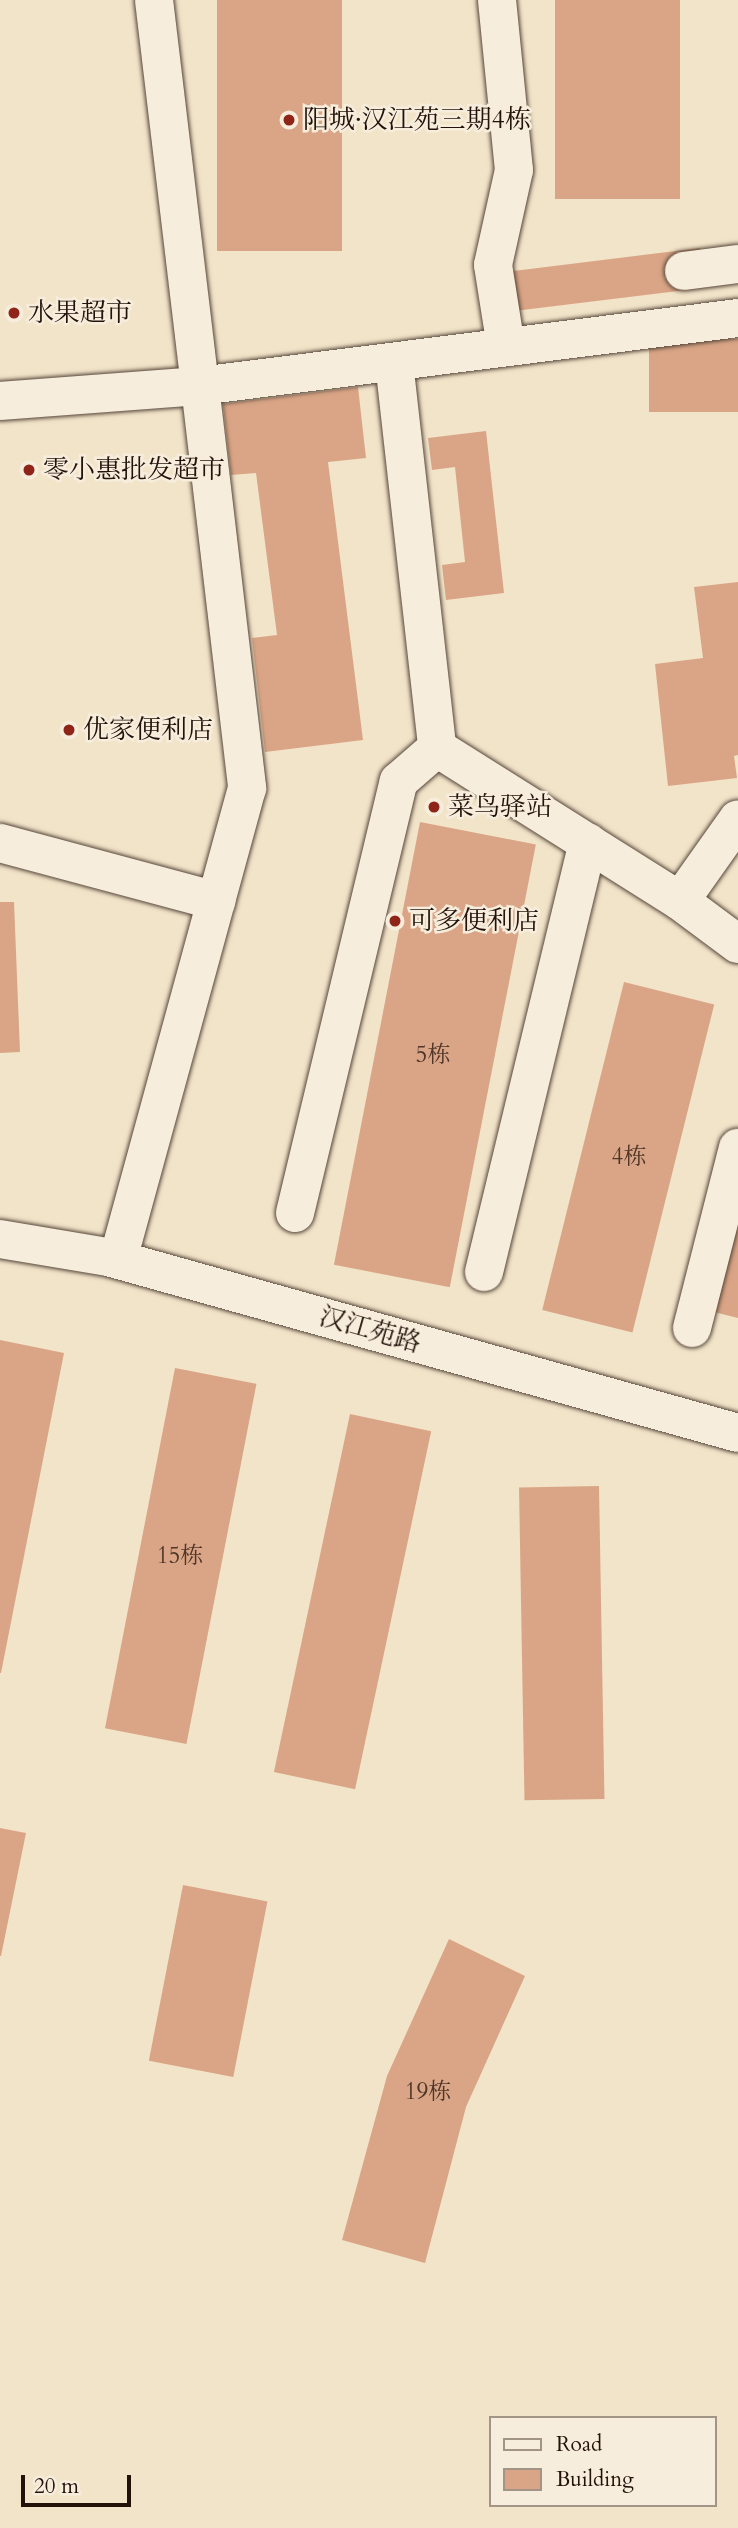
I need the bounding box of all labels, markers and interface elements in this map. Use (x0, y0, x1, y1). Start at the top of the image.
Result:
place label: 阳城·汉江苑三期4栋 (303, 104, 531, 136)
marker: 阳城·汉江苑三期4栋 (281, 112, 297, 128)
place label: 水果超市 (28, 297, 132, 329)
marker: 水果超市 (6, 305, 22, 321)
place label: 零小惠批发超市 (43, 454, 225, 486)
marker: 零小惠批发超市 (21, 462, 37, 478)
place label: 优家便利店 (83, 714, 213, 746)
marker: 优家便利店 (61, 722, 77, 738)
place label: 菜鸟驿站 (448, 791, 552, 823)
marker: 菜鸟驿站 (426, 799, 442, 815)
place label: 可多便利店 (409, 905, 539, 937)
marker: 可多便利店 (387, 913, 403, 929)
house number: 5栋 (416, 1041, 450, 1069)
house number: 4栋 (612, 1143, 646, 1171)
street label: 汉江苑路 (316, 1301, 424, 1359)
house number: 15栋 (157, 1542, 203, 1570)
house number: 19栋 (405, 2078, 451, 2106)
legend (490, 2416, 717, 2507)
text: Road (556, 2430, 602, 2459)
scale bar (24, 2462, 135, 2506)
text: Building (556, 2465, 634, 2494)
text: 20 m (34, 2472, 79, 2501)

